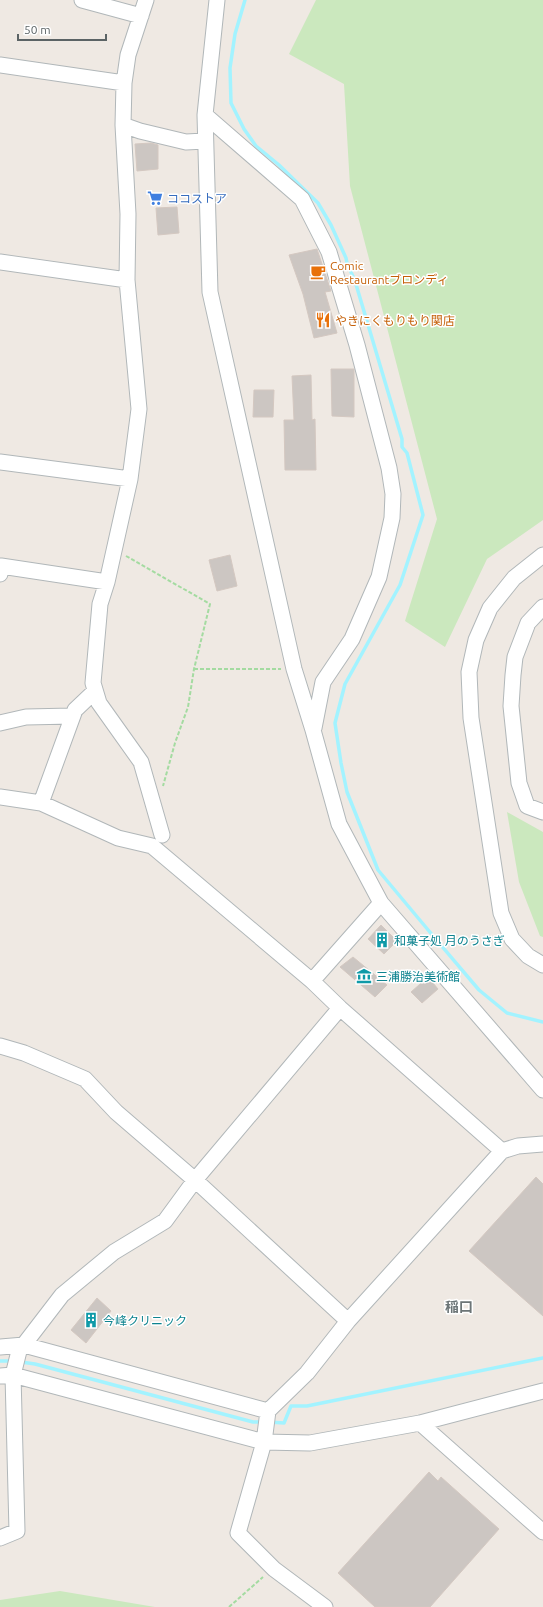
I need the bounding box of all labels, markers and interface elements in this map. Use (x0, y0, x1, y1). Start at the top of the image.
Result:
scale bar (18, 16, 106, 42)
text: 50 m (24, 23, 51, 36)
supermarket icon: ココストア (146, 189, 164, 207)
place label: ココストア (167, 192, 227, 205)
place label: Comic Restaurantブロンディ (330, 259, 448, 286)
cafe icon: Comic Restaurantブロンディ (309, 263, 327, 281)
restaurant icon: やきにくもりもり関店 (314, 311, 332, 329)
place label: やきにくもりもり関店 (335, 314, 455, 327)
building icon: 和菓子処 月のうさぎ (373, 931, 391, 949)
place label: 和菓子処 月のうさぎ (394, 934, 505, 947)
museum icon: 三浦勝治美術館 (355, 967, 373, 985)
place label: 三浦勝治美術館 (376, 970, 460, 983)
district label: 稲口 (445, 1299, 473, 1315)
building icon: 今峰クリニック (82, 1311, 100, 1329)
place label: 今峰クリニック (103, 1314, 187, 1327)

